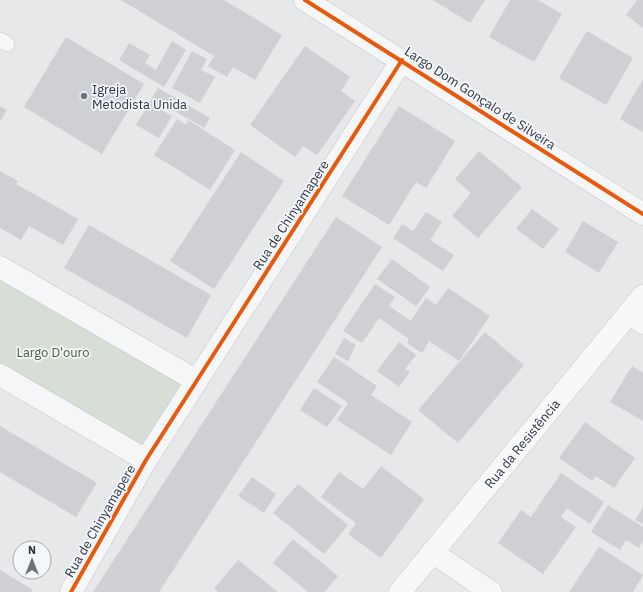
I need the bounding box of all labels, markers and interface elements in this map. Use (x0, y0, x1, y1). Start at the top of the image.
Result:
street label: Largo Dom Gonçalo de Silveira (401, 43, 559, 153)
place label: Igreja Metodista Unida (92, 81, 187, 113)
marker: Igreja Metodista Unida (79, 91, 89, 101)
street label: Rua de Chinyamapere (249, 157, 333, 273)
park label: Largo D'ouro (16, 344, 90, 361)
street label: Rua da Resistência (480, 396, 563, 492)
street label: Rua de Chinyamapere (61, 462, 139, 580)
north arrow (12, 540, 52, 580)
text: N (28, 543, 36, 557)

